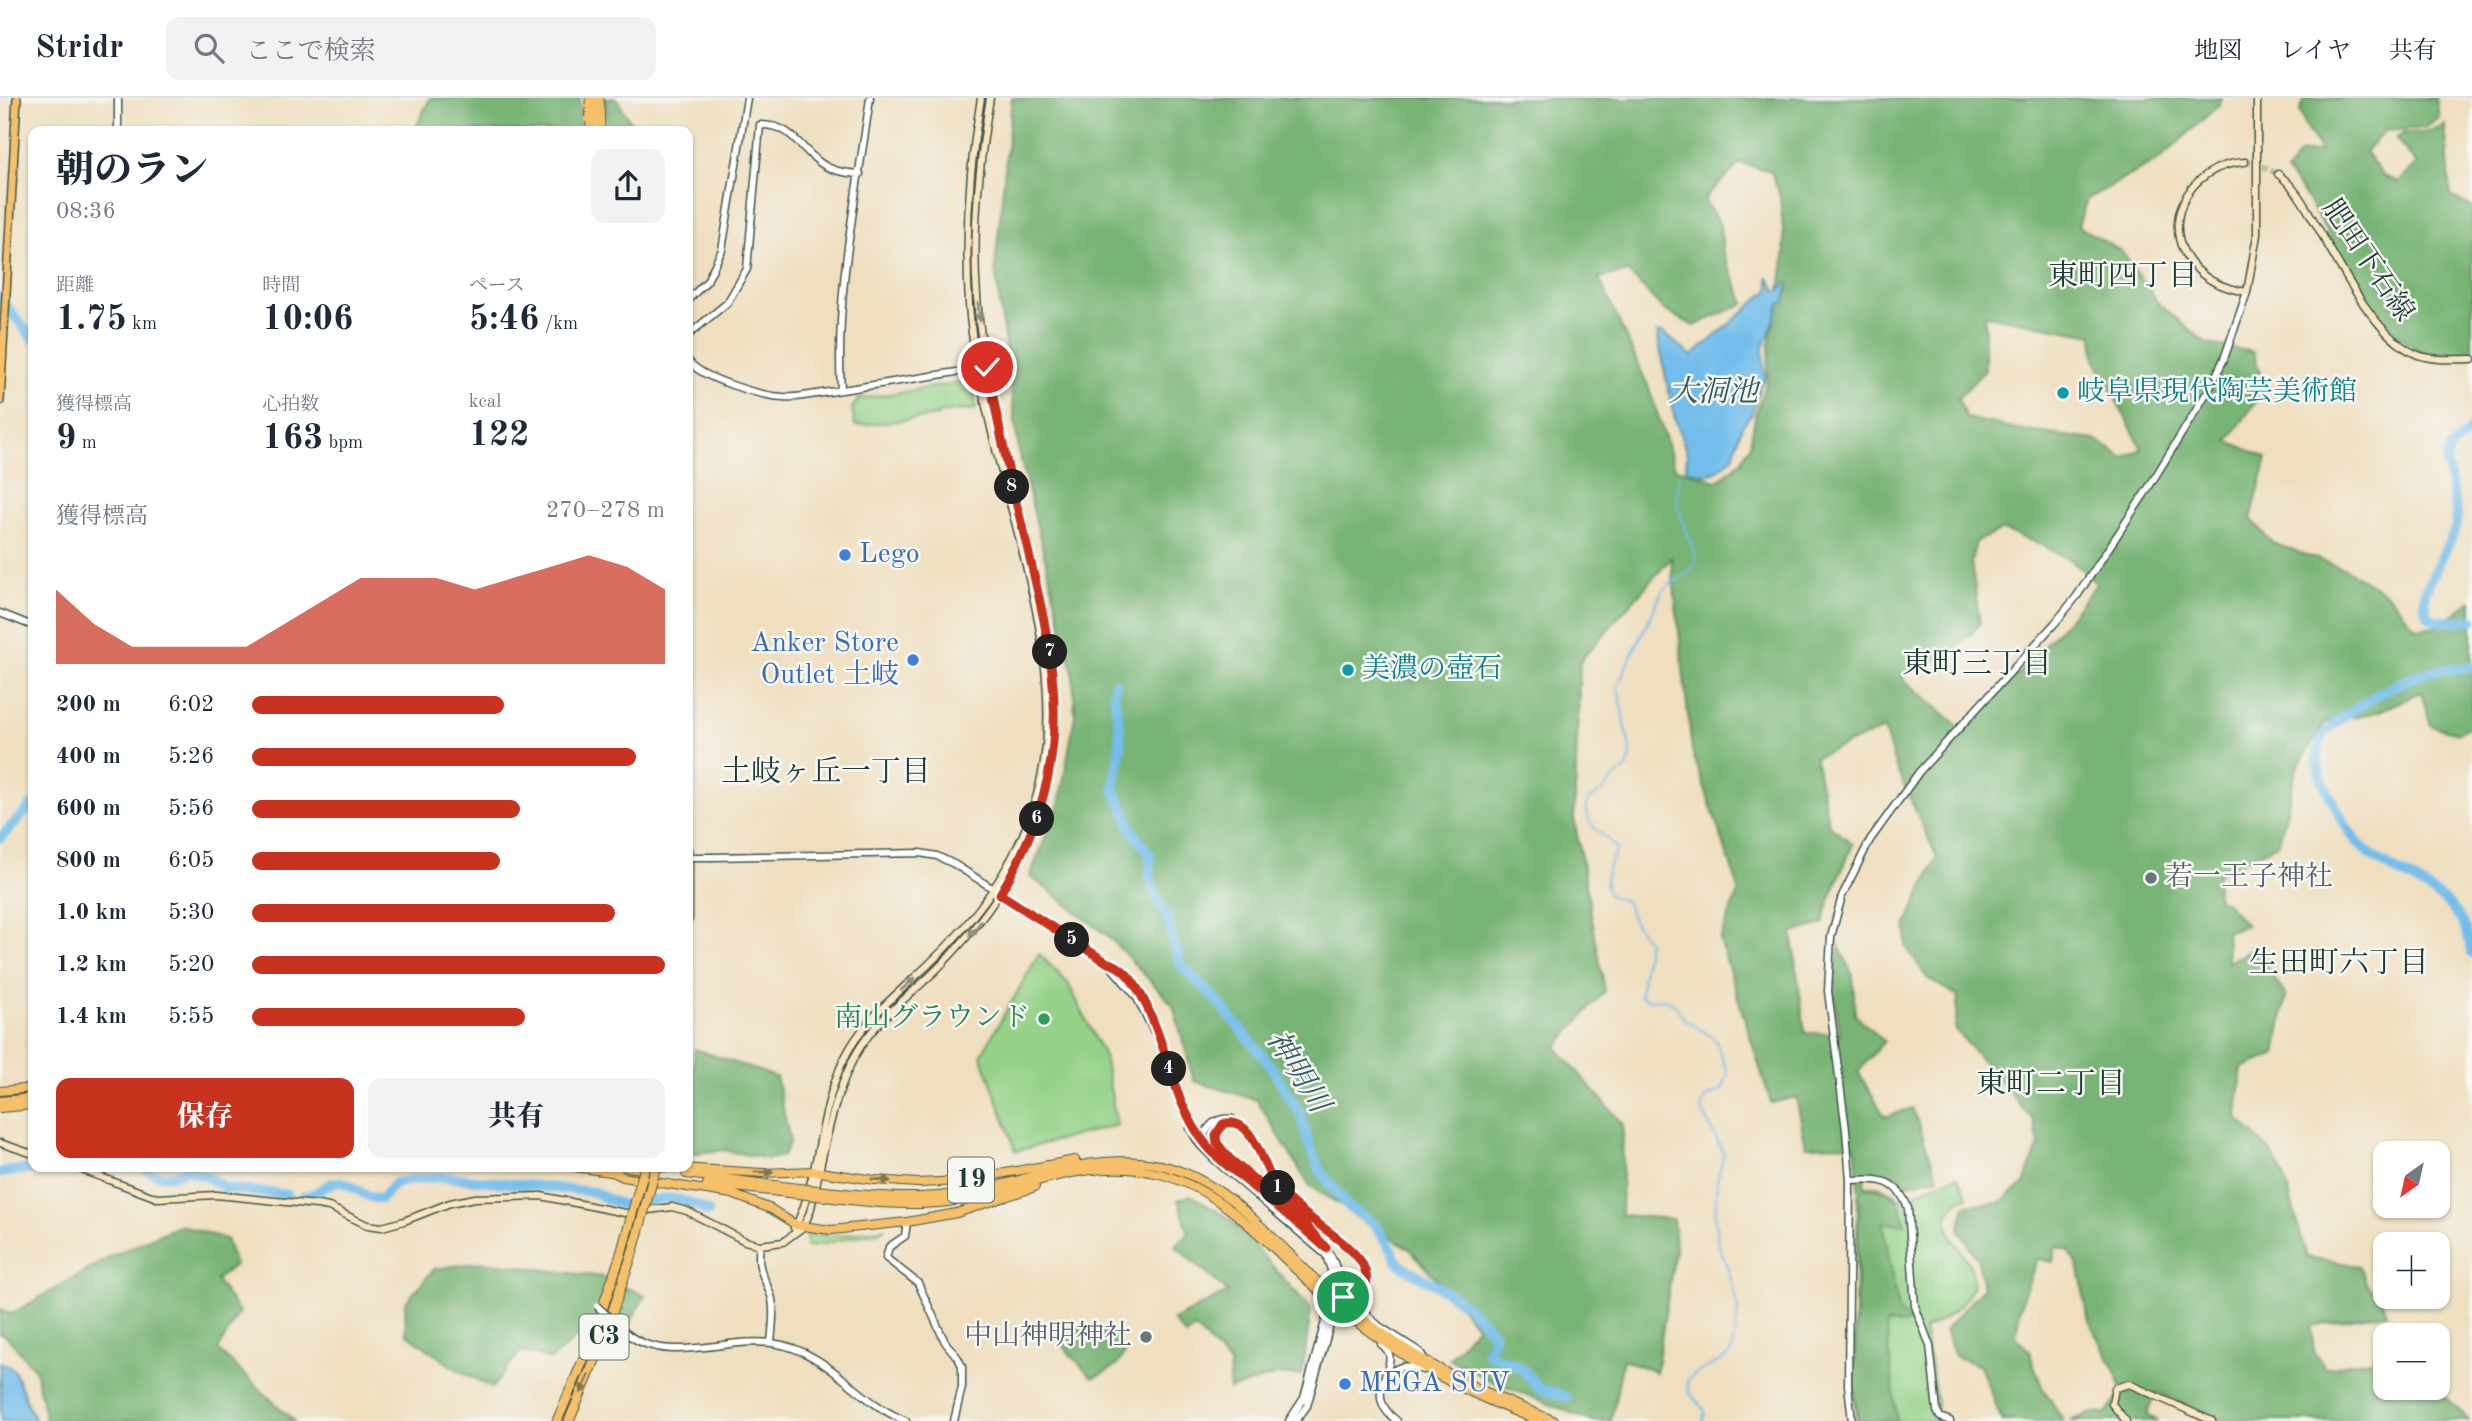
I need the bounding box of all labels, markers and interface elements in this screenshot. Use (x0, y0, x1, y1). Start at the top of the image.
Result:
search box (166, 17, 656, 80)
icon: search (190, 29, 228, 67)
text: Stridr (35, 32, 124, 65)
text: ここで検索 (246, 39, 376, 65)
text: 地図 (2194, 40, 2242, 64)
text: レイヤ (2280, 40, 2351, 64)
text: 共有 (2389, 40, 2437, 64)
button: share (591, 149, 665, 223)
text: 朝のラン (56, 153, 208, 191)
street label: 肥田下石線 (2316, 193, 2420, 327)
text: 08:36 (56, 200, 116, 223)
district label: 東町四丁目 (2048, 259, 2198, 292)
text: 距離 (56, 277, 94, 296)
text: 時間 (262, 277, 300, 296)
text: ペース (469, 277, 525, 296)
one-way arrow (973, 301, 984, 323)
text: 1.75 (56, 302, 127, 337)
text: 10:06 (262, 302, 353, 337)
text: 5:46 (469, 302, 539, 337)
text: km (127, 315, 157, 334)
text: /km (539, 315, 578, 334)
pin (957, 337, 1017, 397)
icon: check (968, 348, 1006, 386)
water label: 大洞池 (1668, 375, 1761, 408)
place label: 岐阜県現代陶芸美術館 (2077, 376, 2357, 407)
marker: 岐阜県現代陶芸美術館 (2055, 385, 2071, 401)
text: kcal (469, 393, 501, 412)
text: 獲得標高 (56, 396, 132, 415)
text: 心拍数 (262, 396, 319, 415)
text: 122 (469, 418, 530, 453)
text: 9 (56, 421, 76, 456)
text: 163 (262, 421, 323, 456)
text: m (76, 434, 97, 453)
text: bpm (323, 434, 363, 453)
pin: 8 (995, 470, 1030, 504)
text: 8 (1006, 477, 1017, 496)
text: 270–278 m (546, 499, 665, 522)
text: 獲得標高 (56, 505, 148, 528)
place label: Lego (859, 541, 920, 569)
marker: Lego (837, 547, 853, 563)
place label: Anker Store Outlet 土岐 (750, 630, 899, 690)
pin: 7 (1032, 634, 1068, 670)
text: 7 (1044, 642, 1055, 661)
district label: 東町三丁目 (1902, 647, 2052, 680)
marker: Anker Store Outlet 土岐 (905, 652, 921, 668)
place label: 美濃の壺石 (1362, 653, 1502, 684)
marker: 美濃の壺石 (1340, 662, 1356, 678)
text: 200 m (56, 693, 121, 716)
text: 6:02 (168, 693, 214, 716)
text: 400 m (56, 745, 121, 768)
text: 5:26 (168, 745, 214, 768)
district label: 土岐ヶ丘一丁目 (721, 755, 931, 788)
text: 600 m (56, 797, 121, 820)
text: 5:56 (168, 797, 214, 820)
pin: 6 (1020, 802, 1054, 836)
text: 6 (1031, 809, 1042, 828)
text: 800 m (56, 849, 121, 872)
text: 6:05 (168, 849, 214, 872)
place label: 若一王子神社 (2165, 861, 2333, 892)
marker: 若一王子神社 (2143, 870, 2159, 886)
text: 1.0 km (56, 901, 127, 924)
text: 5:30 (168, 901, 214, 924)
one-way arrow (967, 920, 982, 938)
pin: 5 (1054, 922, 1090, 958)
text: 5 (1066, 930, 1077, 949)
district label: 生田町六丁目 (2249, 946, 2429, 979)
text: 1.2 km (56, 953, 127, 976)
text: 5:20 (168, 953, 214, 976)
one-way arrow (899, 976, 917, 992)
place label: 南山グラウンド (834, 1002, 1030, 1033)
text: 1.4 km (56, 1005, 127, 1028)
text: 5:55 (168, 1005, 214, 1028)
marker: 南山グラウンド (1036, 1011, 1052, 1027)
water label: 神明川 (1260, 1024, 1338, 1121)
pin: 4 (1152, 1052, 1186, 1086)
text: 4 (1163, 1059, 1174, 1078)
district label: 東町二丁目 (1976, 1067, 2126, 1100)
button: 保存 (56, 1078, 354, 1158)
button: 共有 (368, 1078, 665, 1158)
north arrow (2373, 1141, 2450, 1218)
map controls (2373, 1141, 2450, 1400)
road number: 19 (948, 1158, 994, 1203)
one-way arrow (754, 1166, 776, 1178)
pin: 1 (1260, 1170, 1296, 1206)
one-way arrow (870, 1175, 892, 1186)
text: 1 (1272, 1178, 1283, 1197)
button: + (2373, 1232, 2450, 1309)
pin (1313, 1267, 1373, 1327)
icon: arrive (1324, 1278, 1362, 1316)
road number: C3 (580, 1314, 628, 1360)
place label: 中山神明神社 (964, 1320, 1132, 1351)
button: − (2373, 1323, 2450, 1400)
marker: 中山神明神社 (1138, 1329, 1154, 1345)
place label: MEGA SUV (1359, 1370, 1510, 1398)
one-way arrow (579, 1374, 591, 1394)
marker: MEGA SUV (1337, 1376, 1353, 1392)

